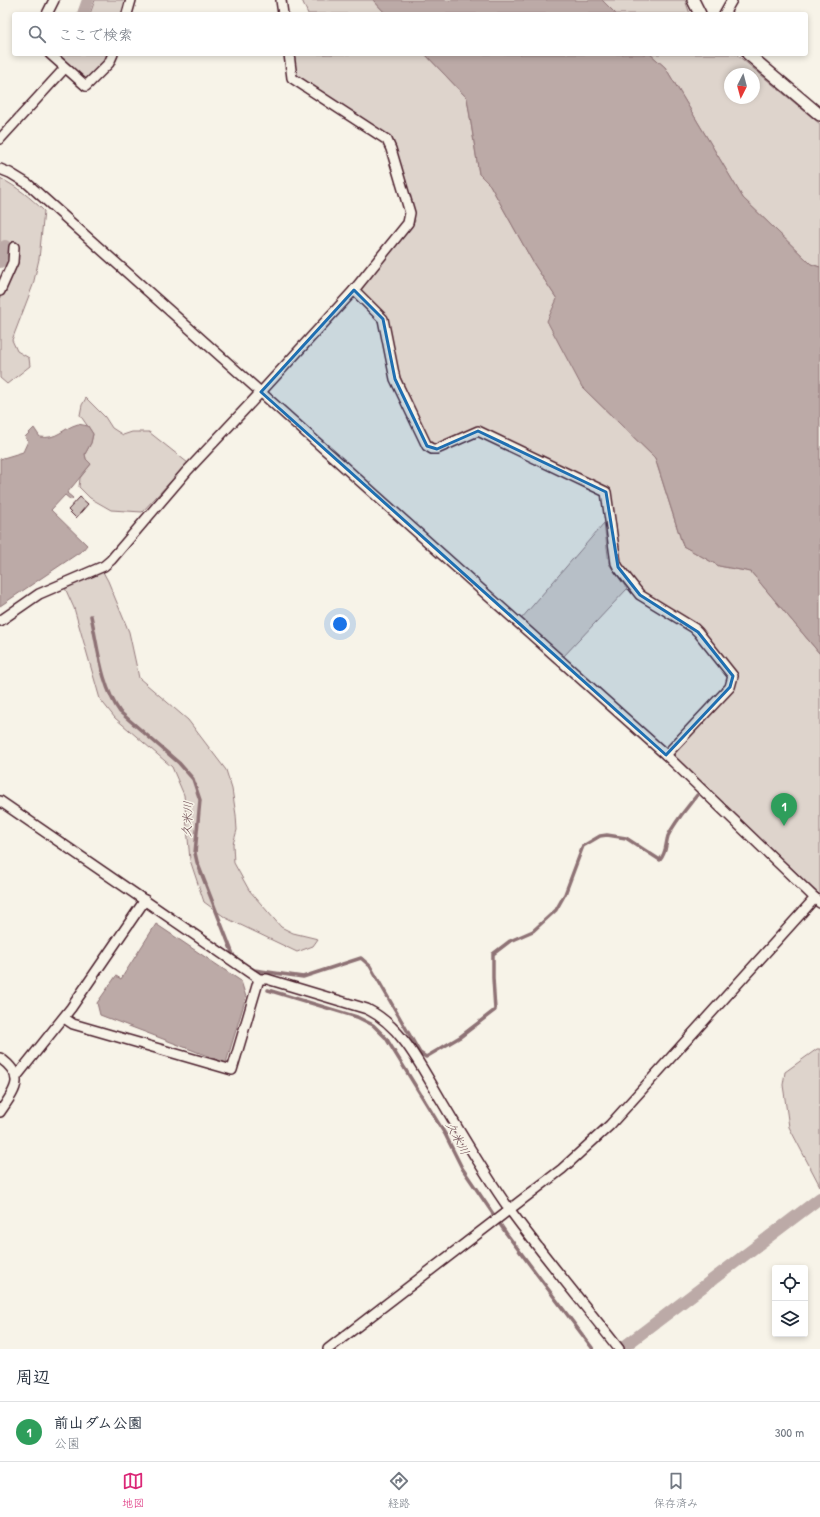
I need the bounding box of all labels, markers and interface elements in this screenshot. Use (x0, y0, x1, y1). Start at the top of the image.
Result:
search box (12, 12, 808, 56)
icon: search (26, 23, 48, 45)
text: ここで検索 (58, 24, 133, 45)
north arrow (724, 68, 760, 104)
your location (330, 614, 350, 634)
pin: 1 (771, 793, 797, 826)
water label: 久米川 (178, 801, 196, 837)
water label: 久米川 (442, 1118, 474, 1158)
map controls (772, 1265, 808, 1337)
button: locate (772, 1265, 808, 1301)
button: layers (772, 1301, 808, 1337)
text: 周辺 (16, 1365, 50, 1388)
text: 前山ダム公園 (54, 1412, 143, 1433)
text: 1 (27, 1423, 31, 1441)
text: 300 m (775, 1423, 804, 1441)
text: 公園 (54, 1434, 80, 1452)
tab: 地図 (122, 1470, 144, 1510)
tab: 経路 (388, 1470, 410, 1510)
tab: 保存済み (654, 1470, 698, 1510)

